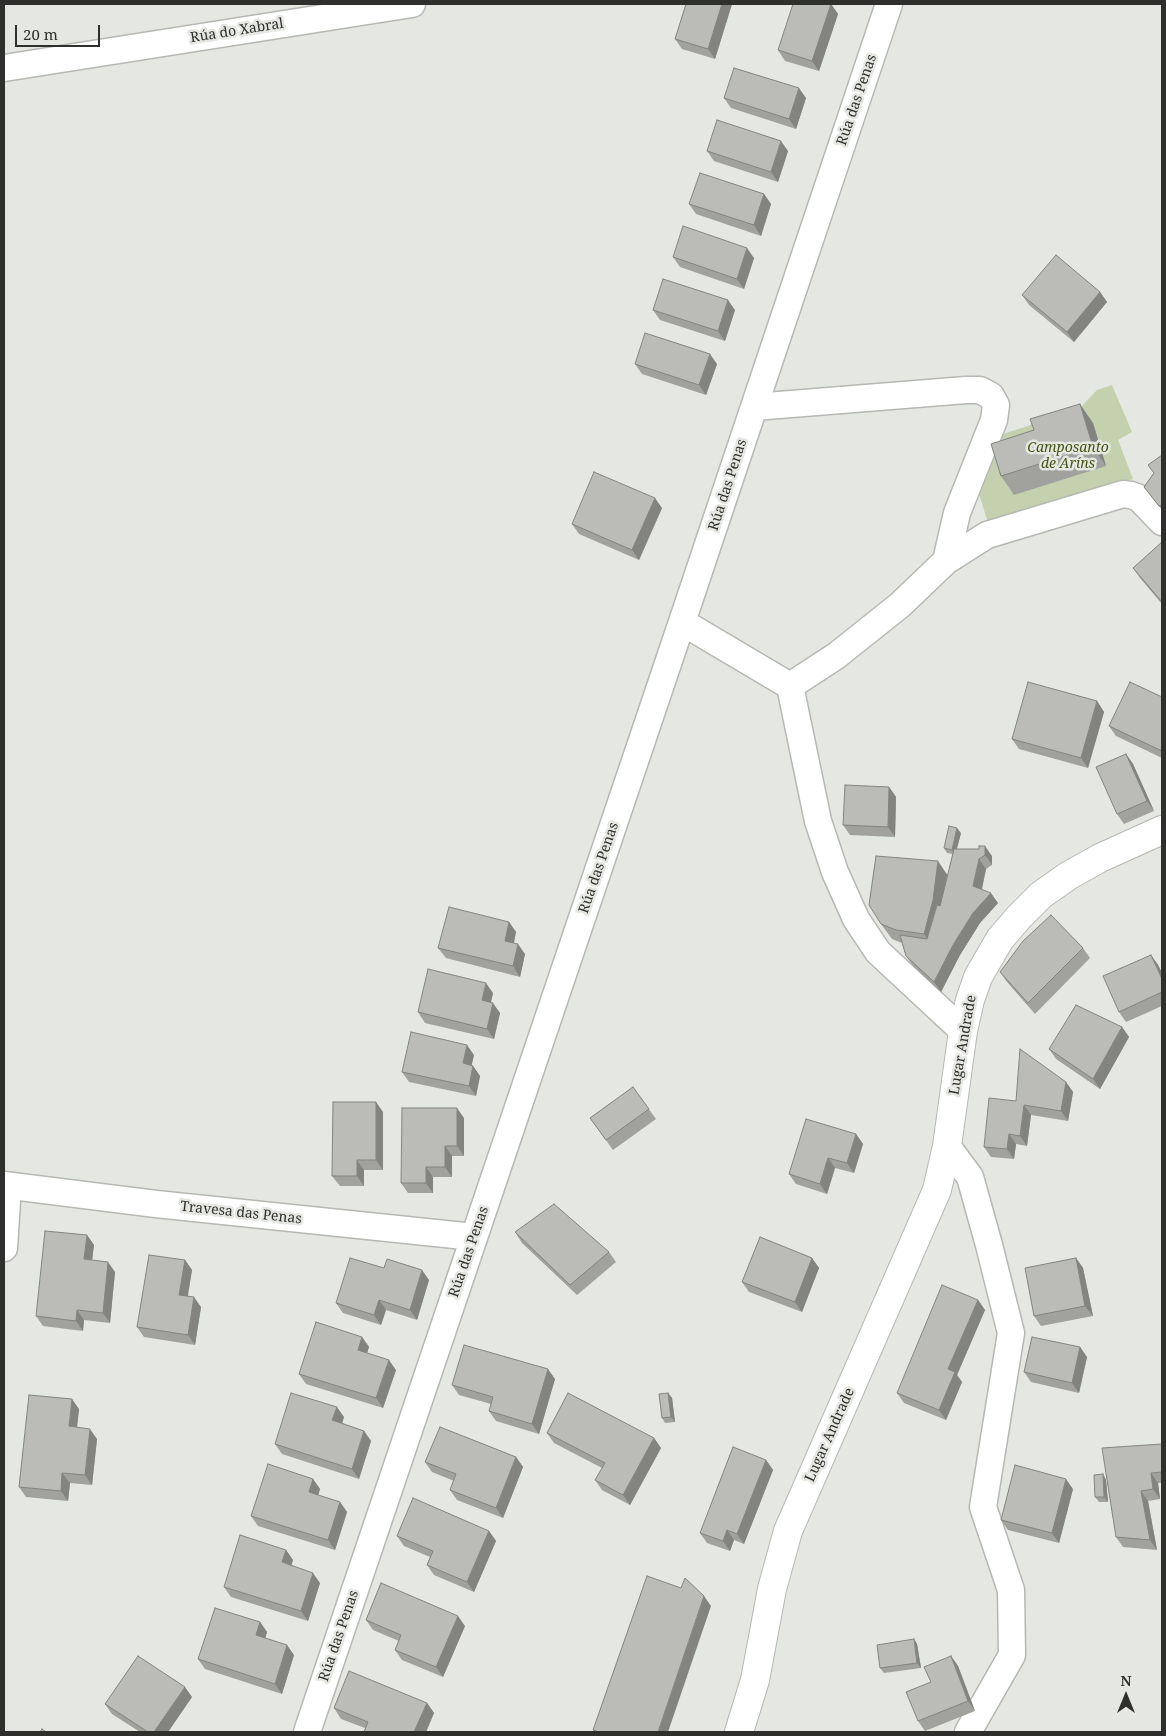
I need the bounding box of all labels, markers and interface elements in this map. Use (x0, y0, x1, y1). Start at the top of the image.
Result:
scale bar (18, 15, 102, 47)
street label: Rúa do Xabral (189, 15, 285, 47)
text: 20 m (23, 24, 58, 44)
street label: Rúa das Penas (834, 52, 880, 148)
street label: Rúa das Penas (705, 437, 751, 533)
park label: Camposanto de Aríns (1027, 440, 1109, 472)
street label: Rúa das Penas (576, 820, 622, 916)
street label: Lugar Andrade (946, 994, 980, 1096)
street label: Travesa das Penas (180, 1198, 302, 1228)
street label: Rúa das Penas (446, 1204, 492, 1300)
street label: Lugar Andrade (802, 1385, 858, 1485)
street label: Rúa das Penas (316, 1588, 362, 1684)
north arrow (1101, 1671, 1151, 1721)
text: N (1120, 1671, 1132, 1690)

